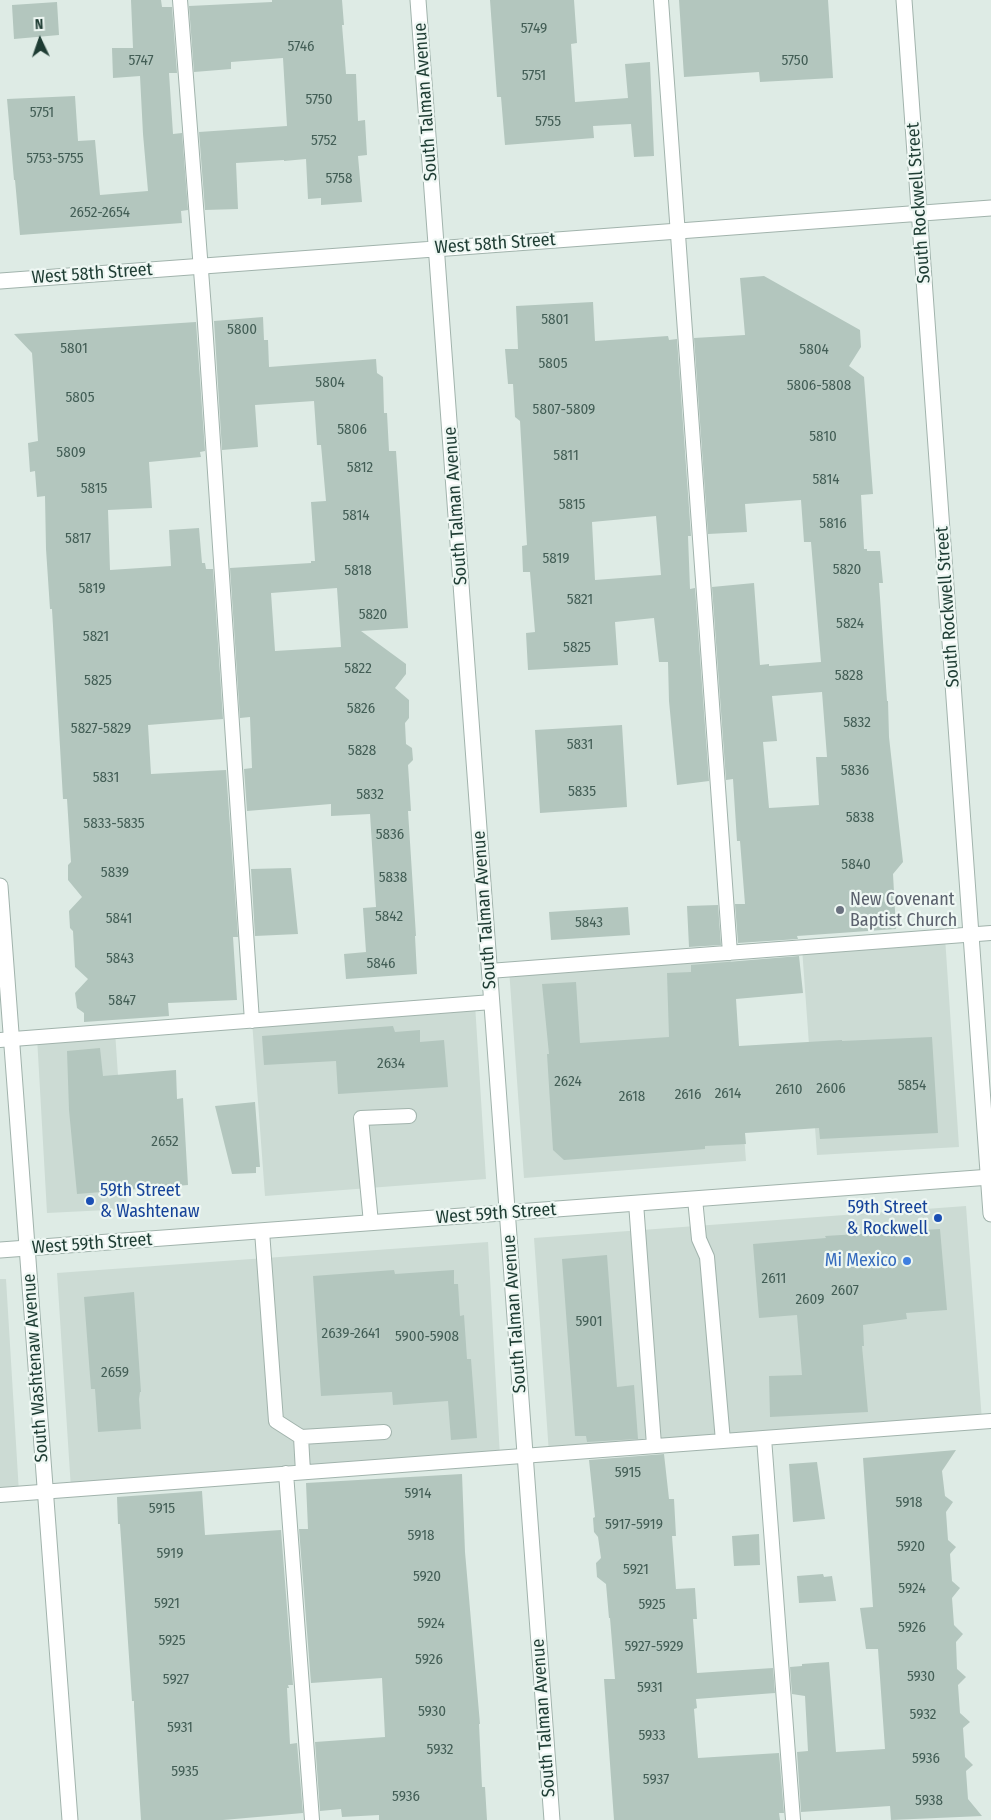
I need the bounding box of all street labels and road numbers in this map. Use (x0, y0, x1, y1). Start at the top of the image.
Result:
street label: South Talman Avenue (410, 22, 442, 182)
street label: South Rockwell Street (903, 122, 935, 284)
street label: West 58th Street (434, 229, 556, 259)
street label: West 58th Street (31, 259, 153, 289)
street label: South Talman Avenue (440, 426, 472, 586)
street label: South Rockwell Street (932, 526, 964, 688)
street label: South Talman Avenue (469, 830, 501, 990)
street label: West 59th Street (435, 1199, 557, 1229)
street label: West 59th Street (31, 1229, 153, 1259)
street label: South Talman Avenue (499, 1234, 531, 1394)
street label: South Washtenaw Avenue (19, 1273, 53, 1463)
street label: South Talman Avenue (528, 1638, 560, 1798)

